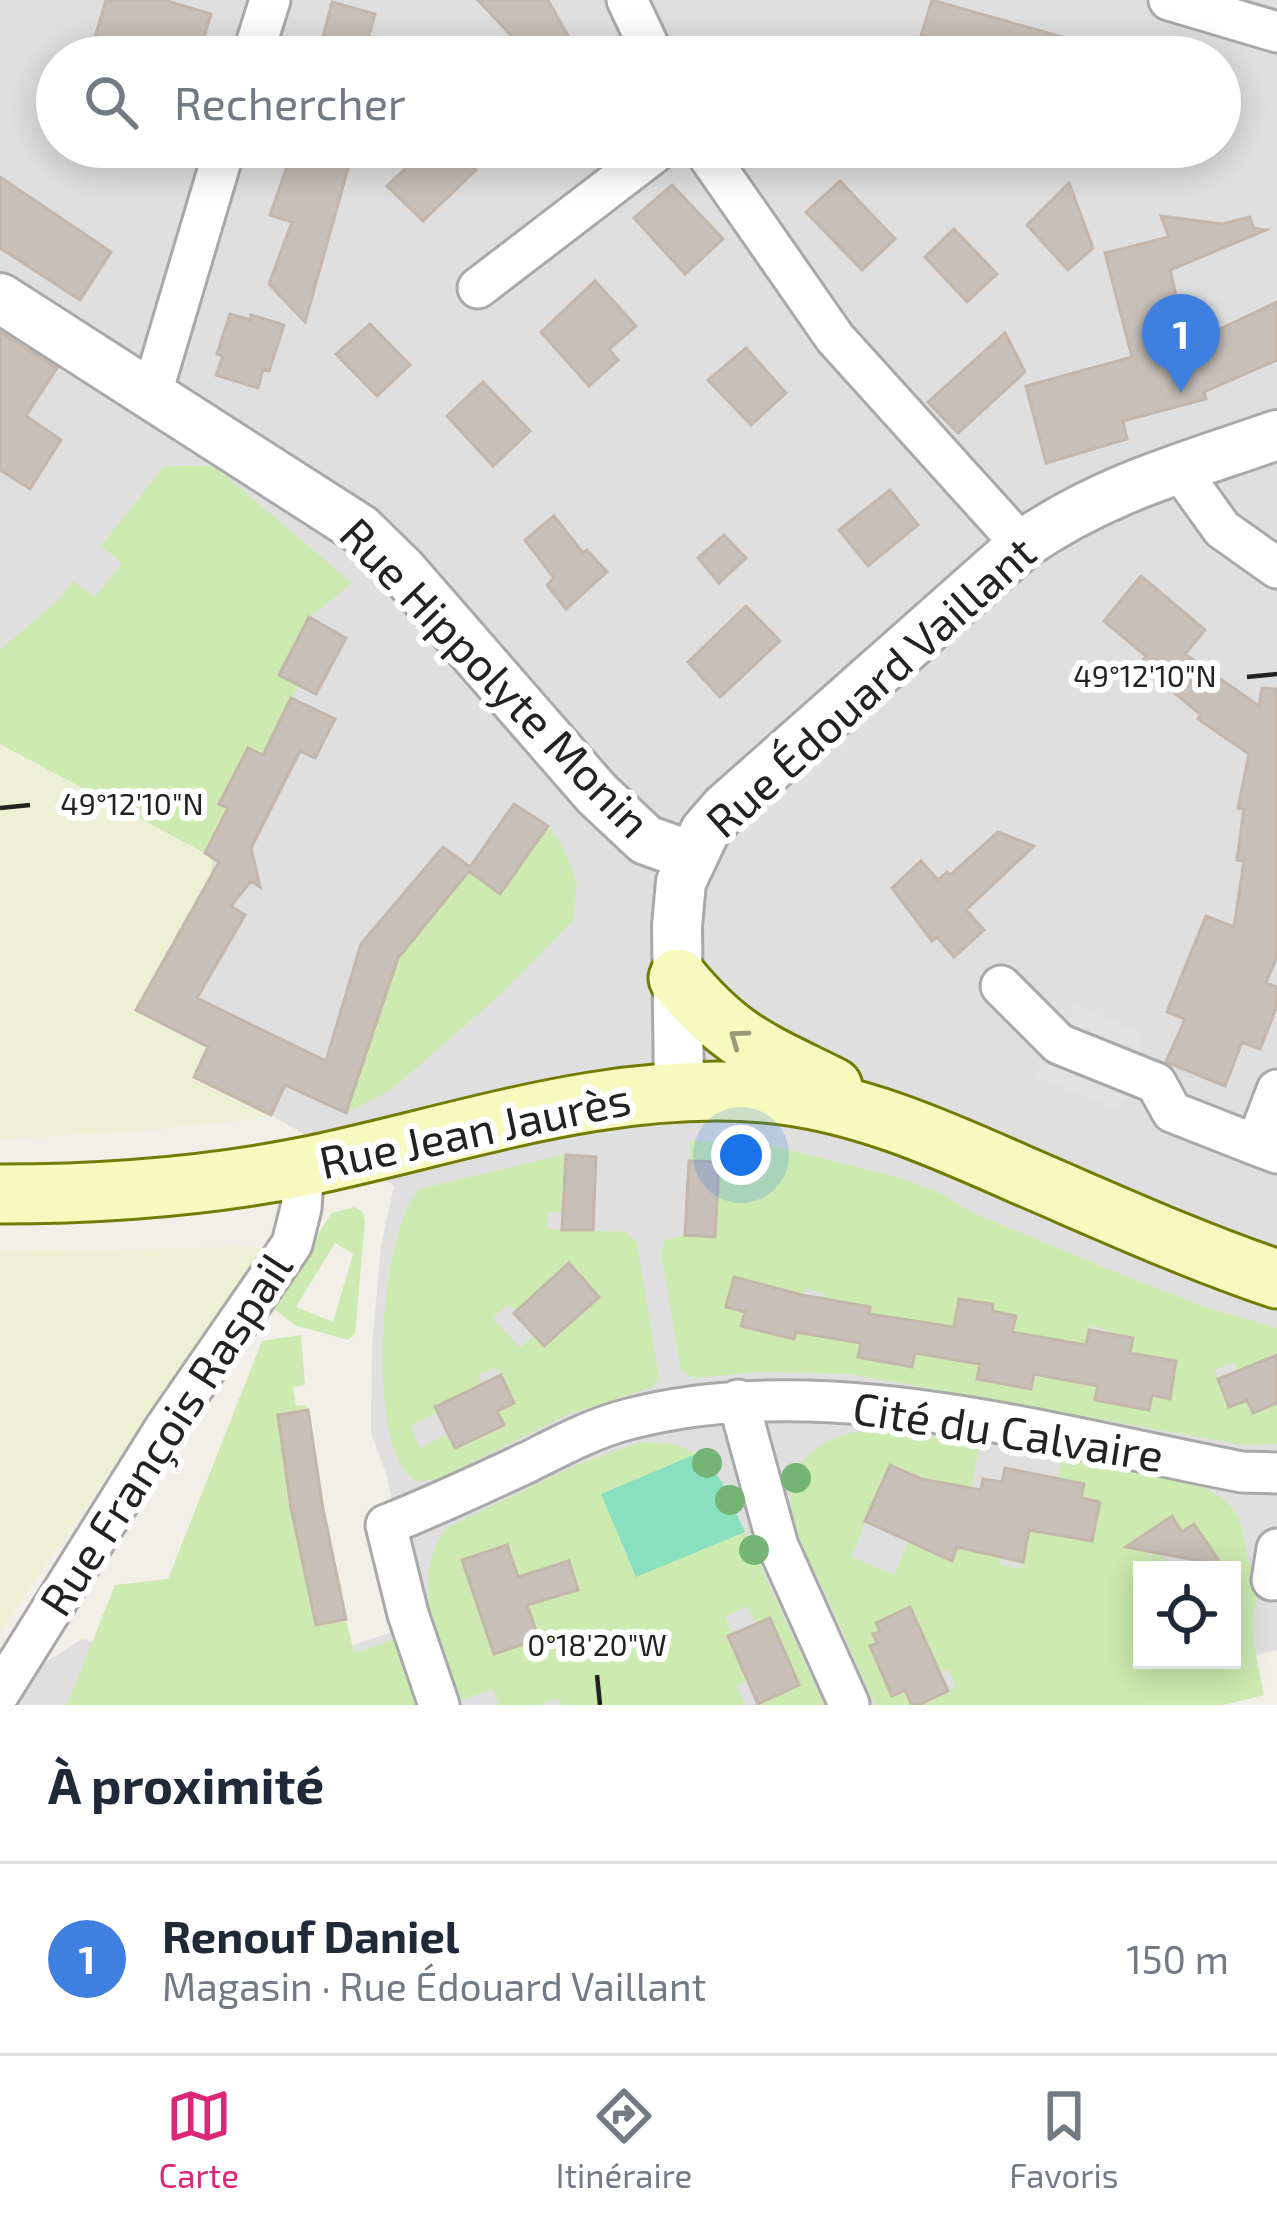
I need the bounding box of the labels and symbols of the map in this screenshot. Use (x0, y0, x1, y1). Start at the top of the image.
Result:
pin: 1 (1142, 294, 1220, 393)
street label: Rue Hippolyte Monin (330, 506, 663, 847)
street label: Rue Édouard Vaillant (694, 524, 1045, 847)
text: 49°12'10"N (1073, 657, 1217, 693)
text: 49°12'10"N (60, 785, 204, 821)
one-way arrow (730, 1031, 752, 1052)
street label: Rue Jean Jaurès (314, 1070, 635, 1188)
your location (711, 1125, 771, 1185)
street label: Rue François Raspail (27, 1241, 304, 1626)
street label: Cité du Calvaire (849, 1379, 1167, 1481)
text: 0°18'20"W (527, 1626, 667, 1662)

